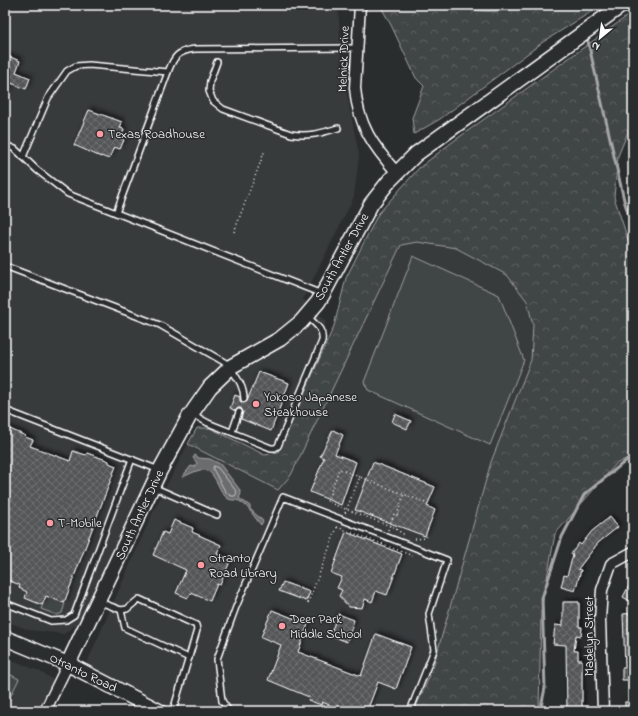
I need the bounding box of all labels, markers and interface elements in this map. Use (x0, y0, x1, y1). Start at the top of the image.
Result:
north arrow (580, 18, 620, 58)
street label: Melnick Drive (333, 25, 355, 93)
text: N (589, 37, 603, 55)
place label: Texas Roadhouse (108, 125, 205, 144)
marker: Texas Roadhouse (95, 129, 105, 139)
street label: South Antler Drive (310, 210, 374, 304)
place label: Yokoso Japanese Steakhouse (264, 388, 357, 422)
marker: Yokoso Japanese Steakhouse (251, 399, 261, 409)
street label: South Antler Drive (111, 467, 169, 563)
place label: T-Mobile (58, 514, 102, 533)
marker: T-Mobile (45, 518, 55, 528)
place label: Otranto Road Library (209, 549, 277, 584)
marker: Otranto Road Library (196, 560, 206, 570)
street label: Madelyn Street (580, 595, 600, 676)
place label: Deer Park Middle School (289, 610, 362, 644)
marker: Deer Park Middle School (277, 621, 287, 631)
street label: Otranto Road (46, 648, 121, 698)

